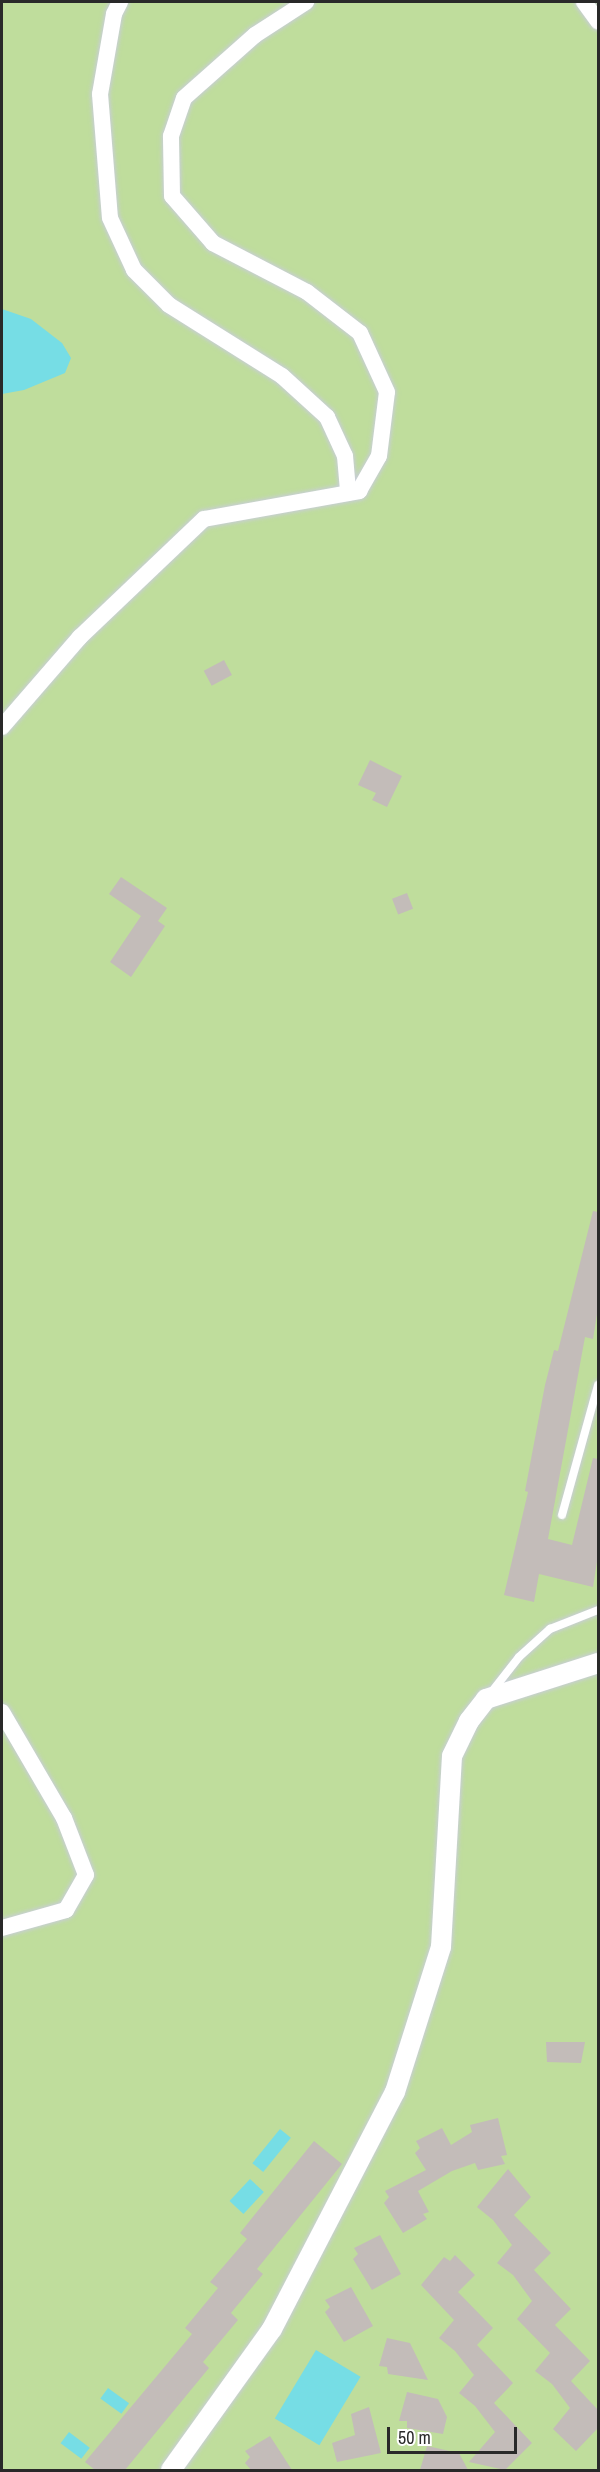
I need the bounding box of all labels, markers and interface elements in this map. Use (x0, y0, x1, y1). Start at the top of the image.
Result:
scale bar (390, 2415, 520, 2453)
text: 50 m (398, 2425, 431, 2450)

